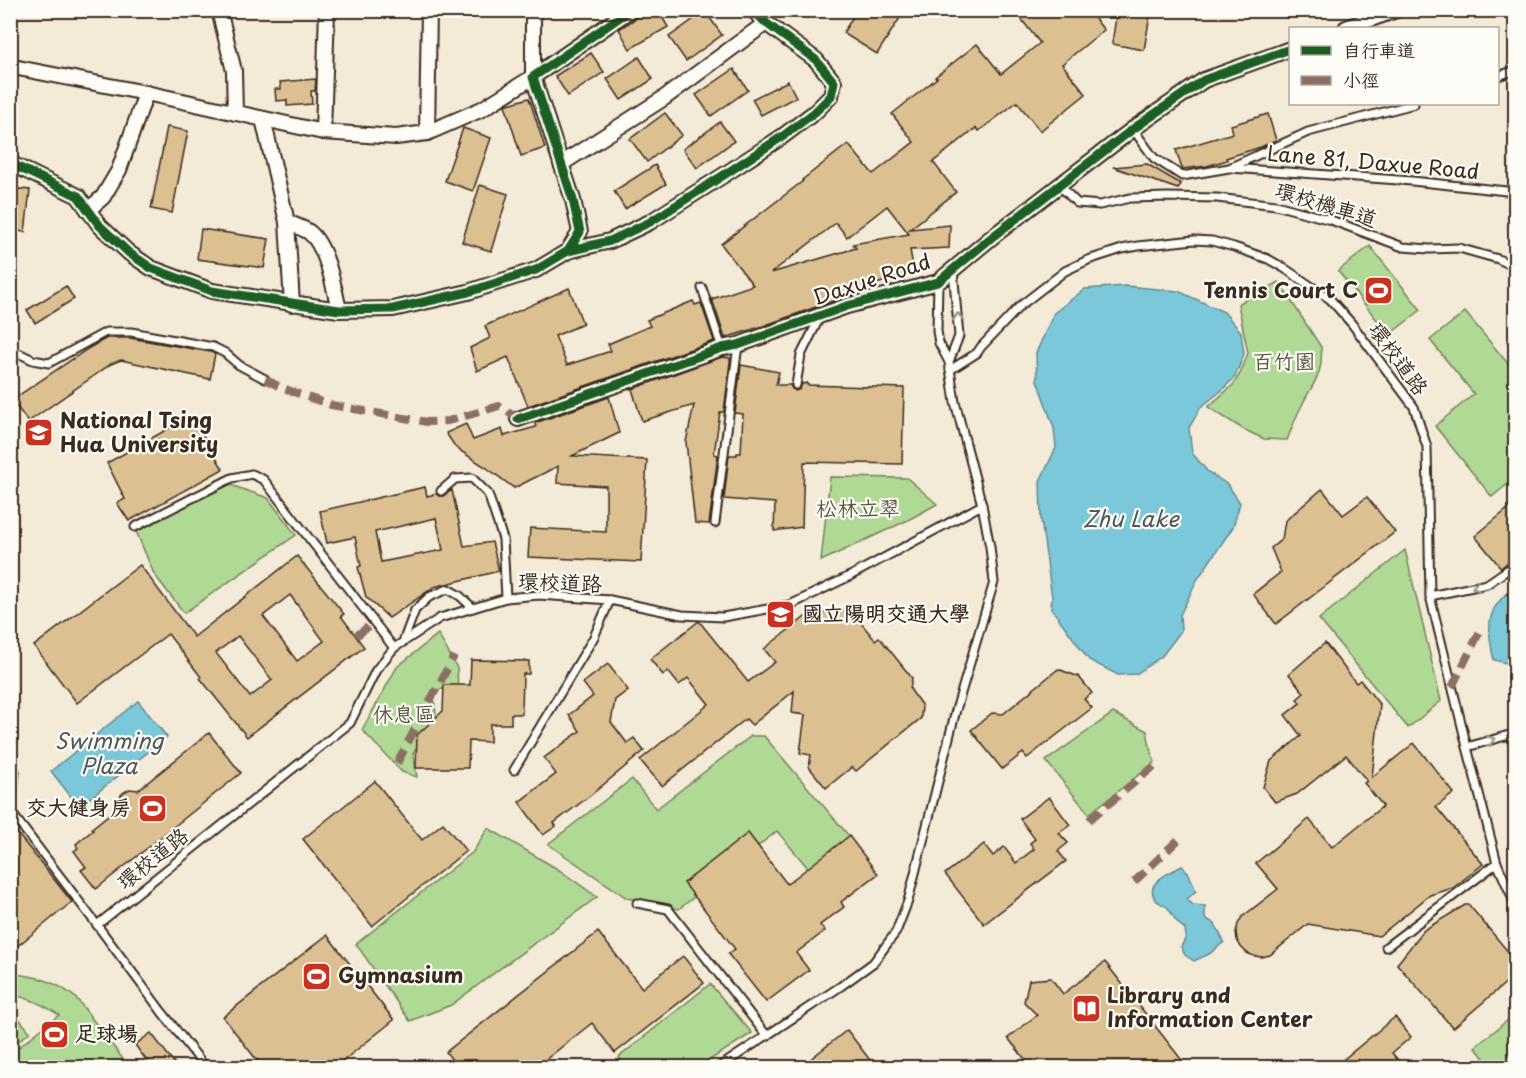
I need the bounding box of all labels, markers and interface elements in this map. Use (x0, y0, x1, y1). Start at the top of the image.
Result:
legend (1289, 27, 1499, 105)
text: 自行車道 (1343, 36, 1415, 63)
text: 小徑 (1343, 66, 1379, 93)
street label: Lane 81, Daxue Road (1266, 136, 1481, 186)
street label: 環校機車道 (1272, 172, 1381, 234)
street label: Daxue Road (808, 244, 934, 312)
place label: Tennis Court C (1204, 273, 1358, 305)
sports icon: Tennis Court C (1363, 275, 1395, 307)
one-way arrow (951, 312, 964, 321)
street label: 環校道路 (1362, 314, 1437, 401)
park label: 百竹園 (1253, 344, 1316, 376)
place label: National Tsing Hua University (60, 403, 218, 459)
school or university icon: National Tsing Hua University (23, 417, 55, 449)
park label: 松林立翠 (816, 491, 900, 523)
water label: Zhu Lake (1083, 501, 1180, 534)
street label: 環校道路 (518, 564, 603, 598)
one-way arrow (1471, 579, 1481, 592)
place label: 國立陽明交通大學 (802, 596, 970, 628)
school or university icon: 國立陽明交通大學 (765, 598, 797, 630)
park label: 休息區 (373, 697, 436, 729)
water label: Swimming Plaza (55, 723, 164, 781)
one-way arrow (1485, 735, 1496, 747)
place label: 交大健身房 (26, 790, 131, 822)
sports icon: 交大健身房 (136, 792, 168, 824)
street label: 環校道路 (109, 819, 194, 896)
place label: Gymnasium (338, 958, 463, 990)
sports icon: Gymnasium (301, 960, 333, 992)
place label: Library and Information Center (1107, 978, 1313, 1034)
library icon: Library and Information Center (1070, 992, 1102, 1024)
place label: 足球場 (75, 1016, 138, 1048)
sports icon: 足球場 (38, 1018, 70, 1050)

